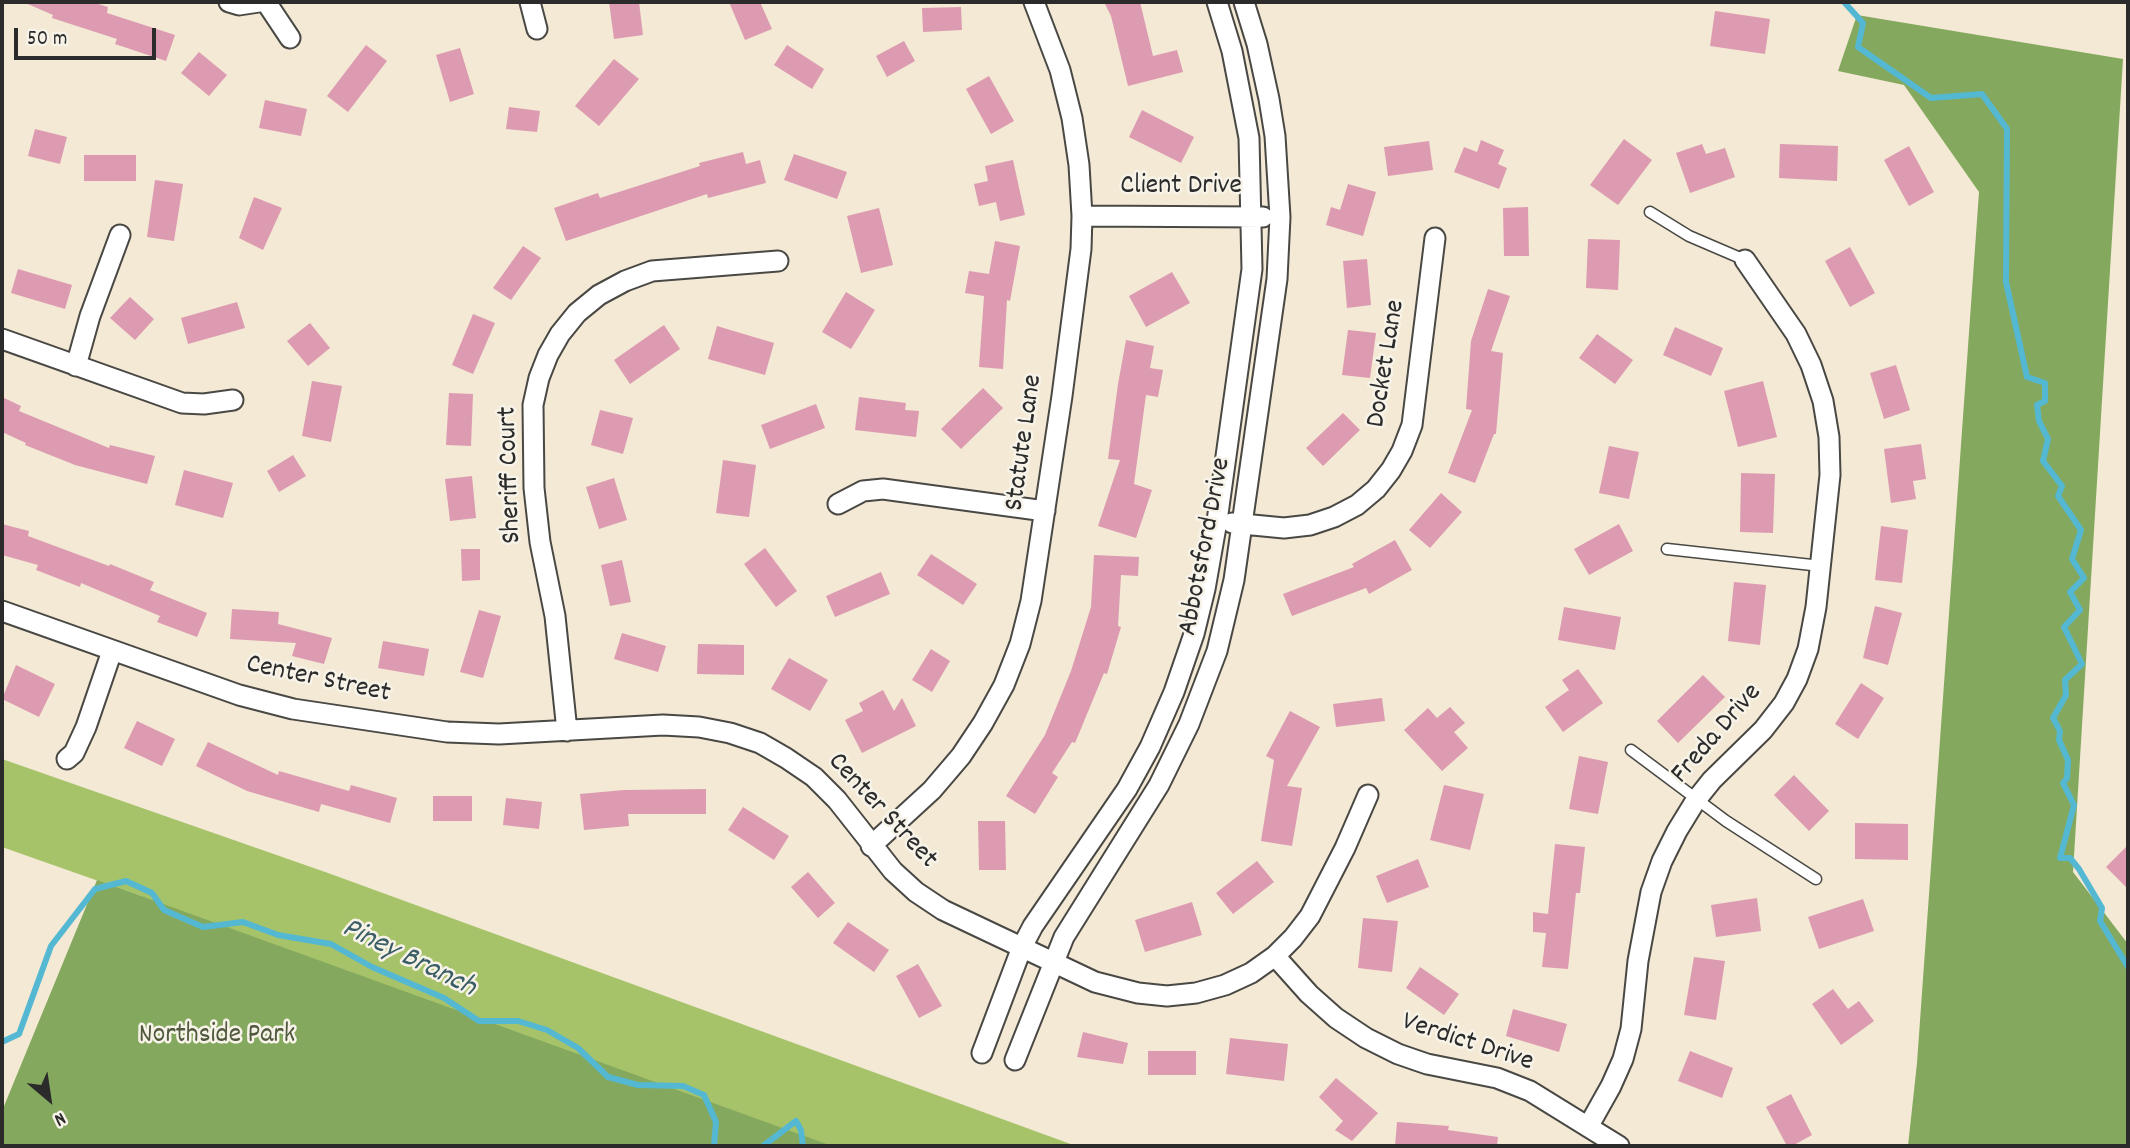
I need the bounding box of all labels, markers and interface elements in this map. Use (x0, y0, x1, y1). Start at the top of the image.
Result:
scale bar (18, 14, 159, 58)
text: 50 m (27, 25, 67, 55)
street label: Client Drive (1120, 171, 1242, 205)
street label: Docket Lane (1361, 298, 1415, 430)
street label: Statute Lane (1000, 373, 1052, 513)
street label: Sheriff Court (493, 406, 531, 544)
street label: Abbotsford Drive (1173, 455, 1241, 639)
street label: Center Street (243, 649, 393, 713)
street label: Freda Drive (1665, 678, 1771, 792)
street label: Center Street (819, 747, 943, 877)
water label: Piney Branch (335, 912, 481, 1008)
street label: Verdict Drive (1397, 1007, 1537, 1081)
park label: Northside Park (139, 1020, 295, 1054)
north arrow (14, 1064, 84, 1134)
text: N (49, 1104, 70, 1132)

